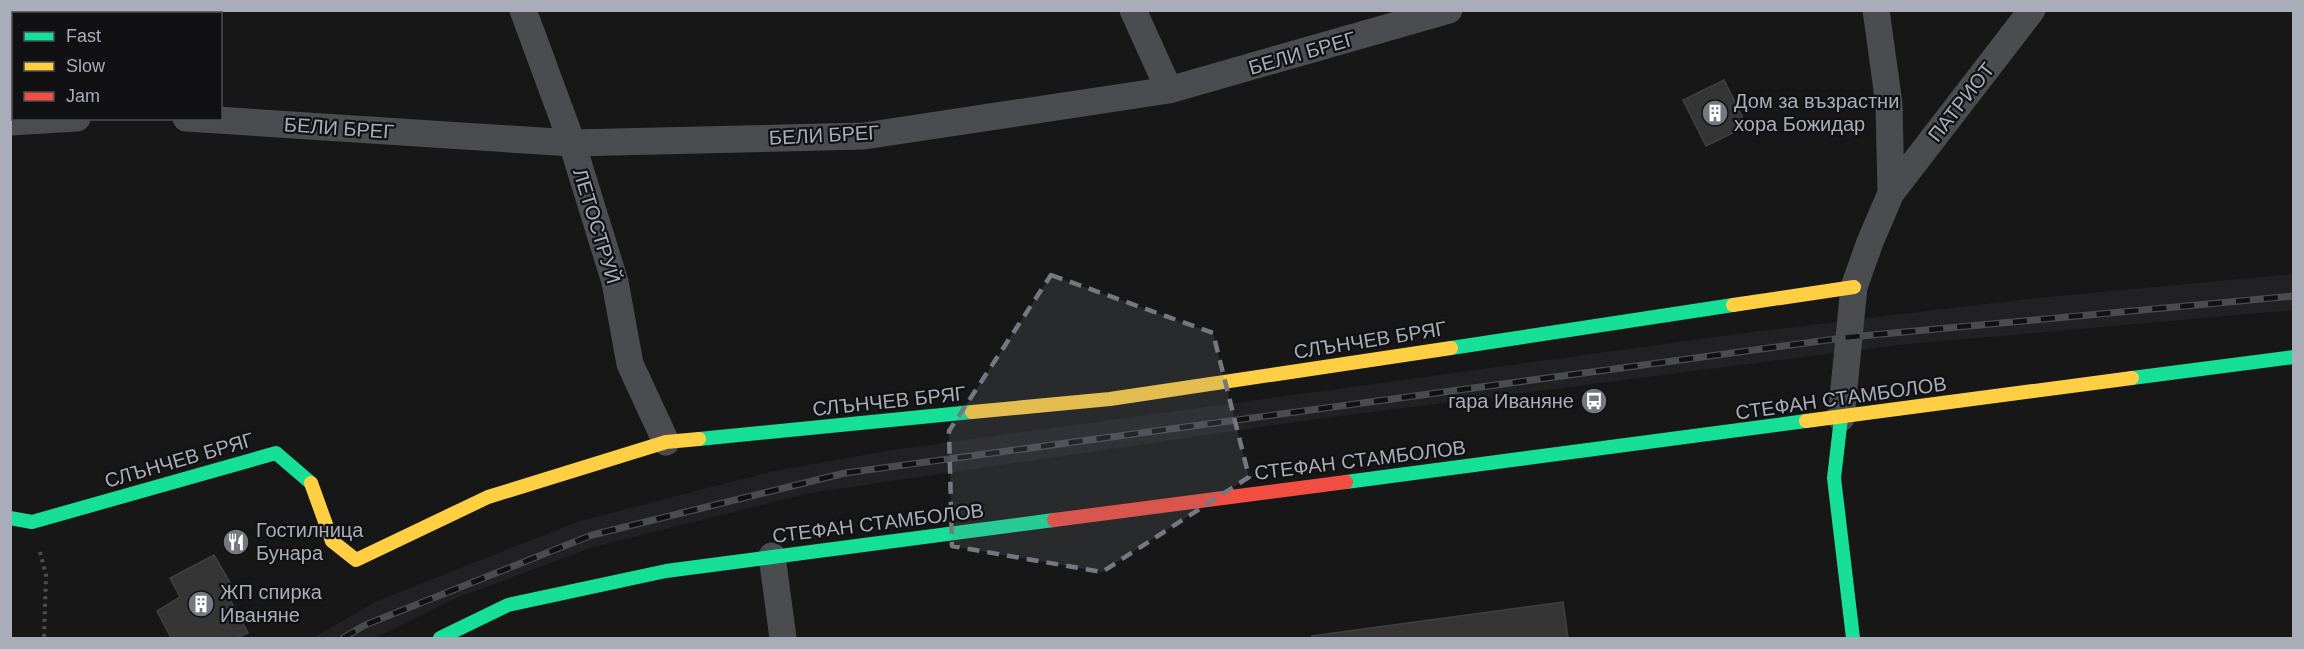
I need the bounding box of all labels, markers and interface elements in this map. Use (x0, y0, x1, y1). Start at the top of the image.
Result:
legend (12, 12, 222, 120)
text: Fast (66, 26, 101, 46)
street label: БЕЛИ БРЕГ (1246, 27, 1358, 79)
text: Slow (66, 56, 106, 76)
street label: ПАТРИОТ (1923, 58, 1999, 146)
text: Jam (66, 86, 100, 106)
place label: Дом за възрастни хора Божидар (1734, 90, 1899, 135)
building icon: Дом за възрастни хора Божидар (1700, 98, 1730, 128)
street label: БЕЛИ БРЕГ (283, 113, 395, 143)
street label: БЕЛИ БРЕГ (768, 121, 880, 149)
street label: ЛЕТОСТРУЙ (569, 165, 626, 286)
street label: СЛЪНЧЕВ БРЯГ (1292, 317, 1448, 363)
street label: СТЕФАН СТАМБОЛОВ (1734, 372, 1948, 424)
street label: СЛЪНЧЕВ БРЯГ (811, 382, 967, 420)
bus stop icon: гара Иваняне (1579, 386, 1609, 416)
place label: гара Иваняне (1448, 390, 1574, 412)
street label: СЛЪНЧЕВ БРЯГ (102, 428, 256, 492)
street label: СТЕФАН СТАМБОЛОВ (1253, 436, 1467, 484)
street label: СТЕФАН СТАМБОЛОВ (771, 499, 985, 547)
place label: Гостилница Бунара (256, 519, 364, 564)
restaurant icon: Гостилница Бунара (221, 527, 251, 557)
place label: ЖП спирка Иваняне (220, 581, 323, 626)
building icon: ЖП спирка Иваняне (186, 589, 216, 619)

